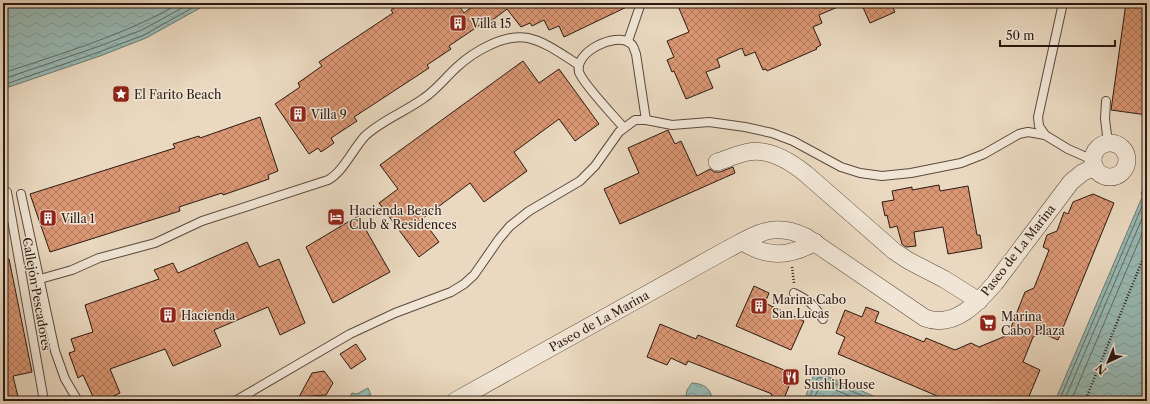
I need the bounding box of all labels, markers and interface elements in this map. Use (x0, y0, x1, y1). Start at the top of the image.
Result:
building icon: Villa 15 (448, 13, 468, 33)
place label: Villa 15 (470, 16, 511, 31)
scale bar (1000, 22, 1115, 48)
text: 50 m (1006, 28, 1035, 43)
place icon: El Farito Beach (111, 84, 131, 104)
place label: El Farito Beach (134, 87, 222, 102)
building icon: Villa 9 (288, 104, 308, 124)
place label: Villa 9 (310, 107, 347, 122)
street label: Paseo de La Marina (978, 201, 1059, 299)
place label: Hacienda Beach Club & Residences (349, 203, 457, 232)
hotel icon: Hacienda Beach Club & Residences (326, 207, 346, 227)
building icon: Villa 1 (38, 208, 58, 228)
place label: Villa 1 (60, 211, 95, 226)
street label: Callejón Pescadores (20, 236, 54, 352)
street label: Paseo de La Marina (546, 287, 652, 355)
place label: Marina Cabo San Lucas (772, 292, 846, 321)
building icon: Marina Cabo San Lucas (749, 296, 769, 316)
building icon: Hacienda (158, 305, 178, 325)
place label: Hacienda (181, 308, 236, 323)
place label: Marina Cabo Plaza (1001, 309, 1065, 338)
supermarket icon: Marina Cabo Plaza (978, 313, 998, 333)
north arrow (1088, 342, 1128, 382)
text: N (1092, 361, 1109, 378)
place label: Imomo Sushi House (804, 363, 875, 392)
restaurant icon: Imomo Sushi House (781, 367, 801, 387)

